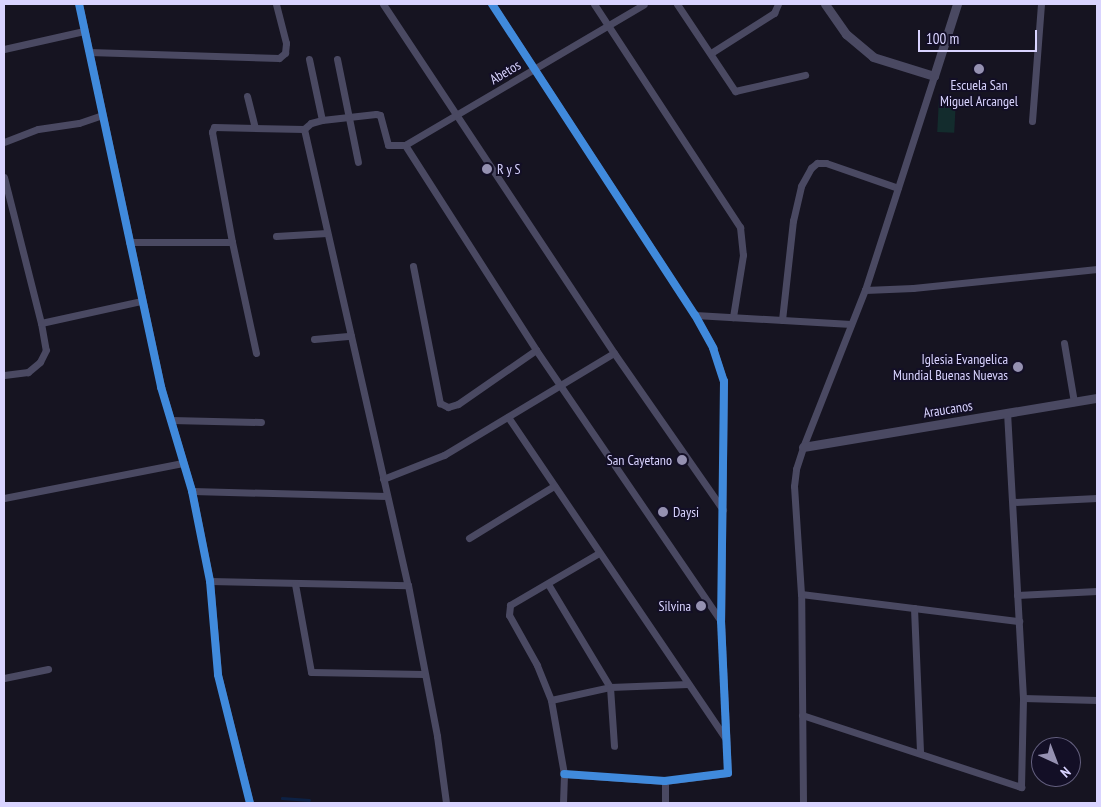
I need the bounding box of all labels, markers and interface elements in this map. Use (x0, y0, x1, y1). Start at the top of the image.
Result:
scale bar (921, 20, 1040, 52)
text: 100 m (926, 29, 959, 48)
street label: Abetos (487, 56, 523, 88)
marker: Escuela San Miguel Arcangel (973, 63, 985, 75)
place label: Escuela San Miguel Arcangel (940, 77, 1018, 110)
place label: R y S (497, 161, 521, 177)
marker: R y S (481, 163, 493, 175)
place label: Iglesia Evangelica Mundial Buenas Nuevas (893, 351, 1008, 384)
marker: Iglesia Evangelica Mundial Buenas Nuevas (1012, 361, 1024, 373)
street label: Araucanos (922, 397, 974, 421)
place label: San Cayetano (607, 452, 672, 468)
marker: San Cayetano (676, 454, 688, 466)
place label: Daysi (673, 504, 699, 520)
marker: Daysi (657, 506, 669, 518)
place label: Silvina (658, 598, 691, 614)
marker: Silvina (695, 600, 707, 612)
north arrow (1031, 737, 1081, 787)
text: N (1057, 763, 1074, 781)

